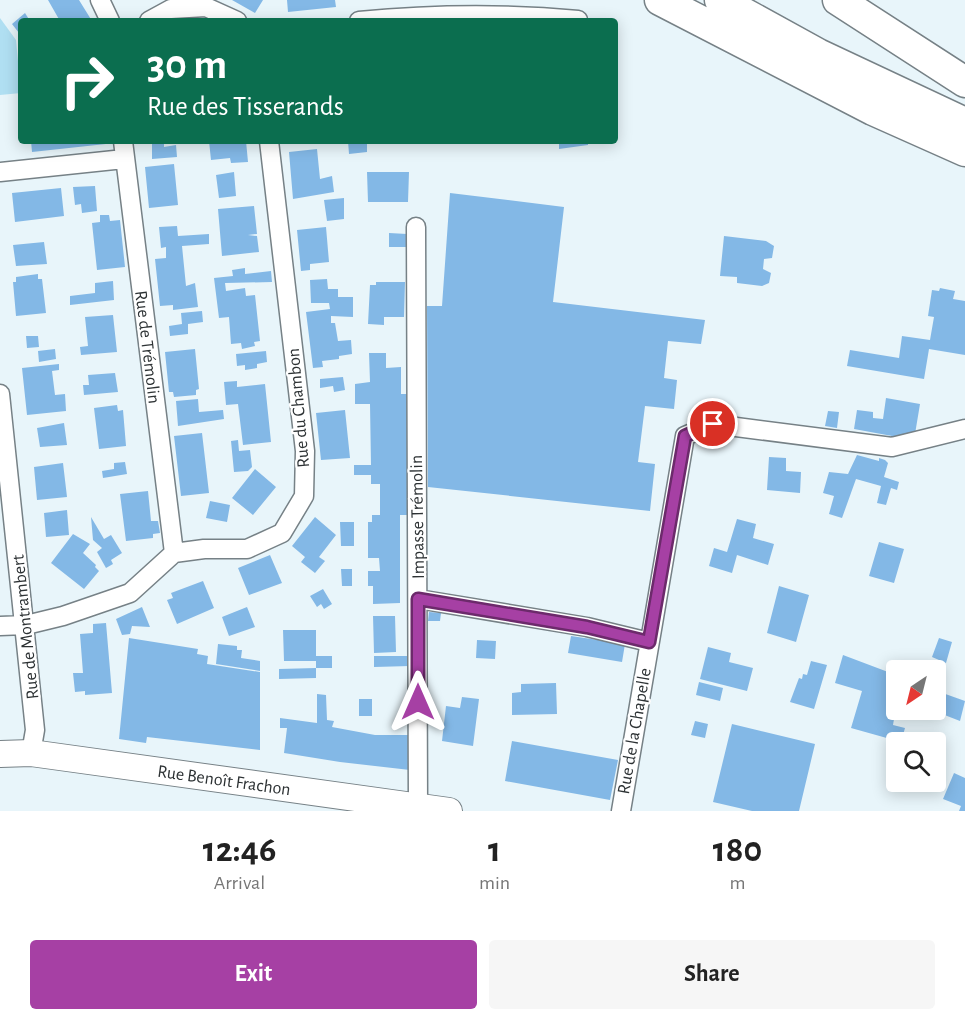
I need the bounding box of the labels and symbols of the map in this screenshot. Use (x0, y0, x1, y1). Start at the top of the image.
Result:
street label: Rue de Trémolin (131, 290, 163, 405)
street label: Rue du Chambon (285, 347, 313, 468)
pin (687, 398, 738, 449)
street label: Impasse Trémolin (408, 455, 428, 579)
street label: Rue de Montrambert (9, 553, 43, 700)
north arrow (886, 660, 946, 720)
street label: Rue de la Chapelle (615, 667, 655, 796)
position arrow (386, 670, 450, 734)
street label: Rue Benoît Frachon (156, 763, 292, 799)

